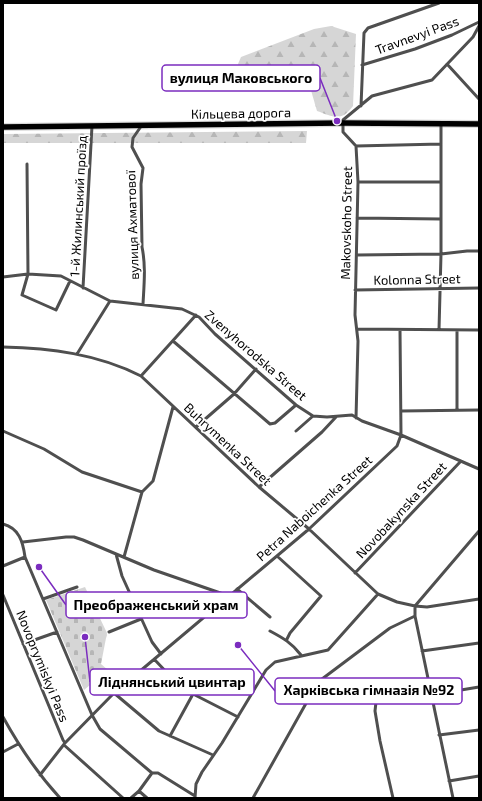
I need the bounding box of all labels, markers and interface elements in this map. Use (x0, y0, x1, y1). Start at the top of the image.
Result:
street label: Travnevyi Pass (373, 12, 461, 58)
callout: вулиця Маковського (162, 65, 320, 91)
text: вулиця Маковського (170, 69, 312, 86)
street label: Кільцева дорога (191, 104, 291, 122)
street label: 1-й Жилинський проїзд (66, 135, 90, 277)
street label: Makovskoho Street (337, 166, 355, 280)
street label: вулиця Ахматової (122, 169, 142, 280)
street label: Kolonna Street (373, 270, 461, 288)
street label: Zvenyhorodska Street (202, 306, 310, 404)
street label: Buhrymenka Street (181, 399, 275, 489)
street label: Petra Naboichenka Street (253, 452, 375, 564)
street label: Novobakynska Street (352, 459, 450, 561)
callout: Преображенський храм (66, 592, 247, 618)
text: Преображенський храм (73, 596, 239, 613)
street label: Novoprymiskyi Pass (13, 608, 73, 724)
callout: Ліднянський цвинтар (90, 669, 254, 695)
text: Ліднянський цвинтар (98, 673, 246, 690)
callout: Харківська гімназія №92 (275, 678, 462, 704)
text: Харківська гімназія №92 (284, 681, 454, 698)

